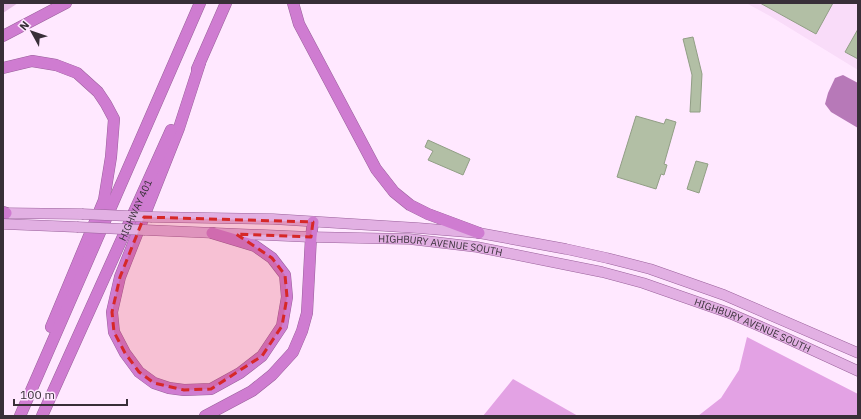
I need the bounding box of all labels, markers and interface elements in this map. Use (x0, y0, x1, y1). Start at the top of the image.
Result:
north arrow (12, 12, 52, 52)
text: N (16, 18, 32, 33)
street label: HIGHWAY 401 (116, 177, 155, 243)
street label: HIGHBURY AVENUE SOUTH (378, 232, 504, 259)
street label: HIGHBURY AVENUE SOUTH (692, 295, 813, 355)
scale bar (14, 381, 127, 407)
text: 100 m (20, 387, 55, 402)

